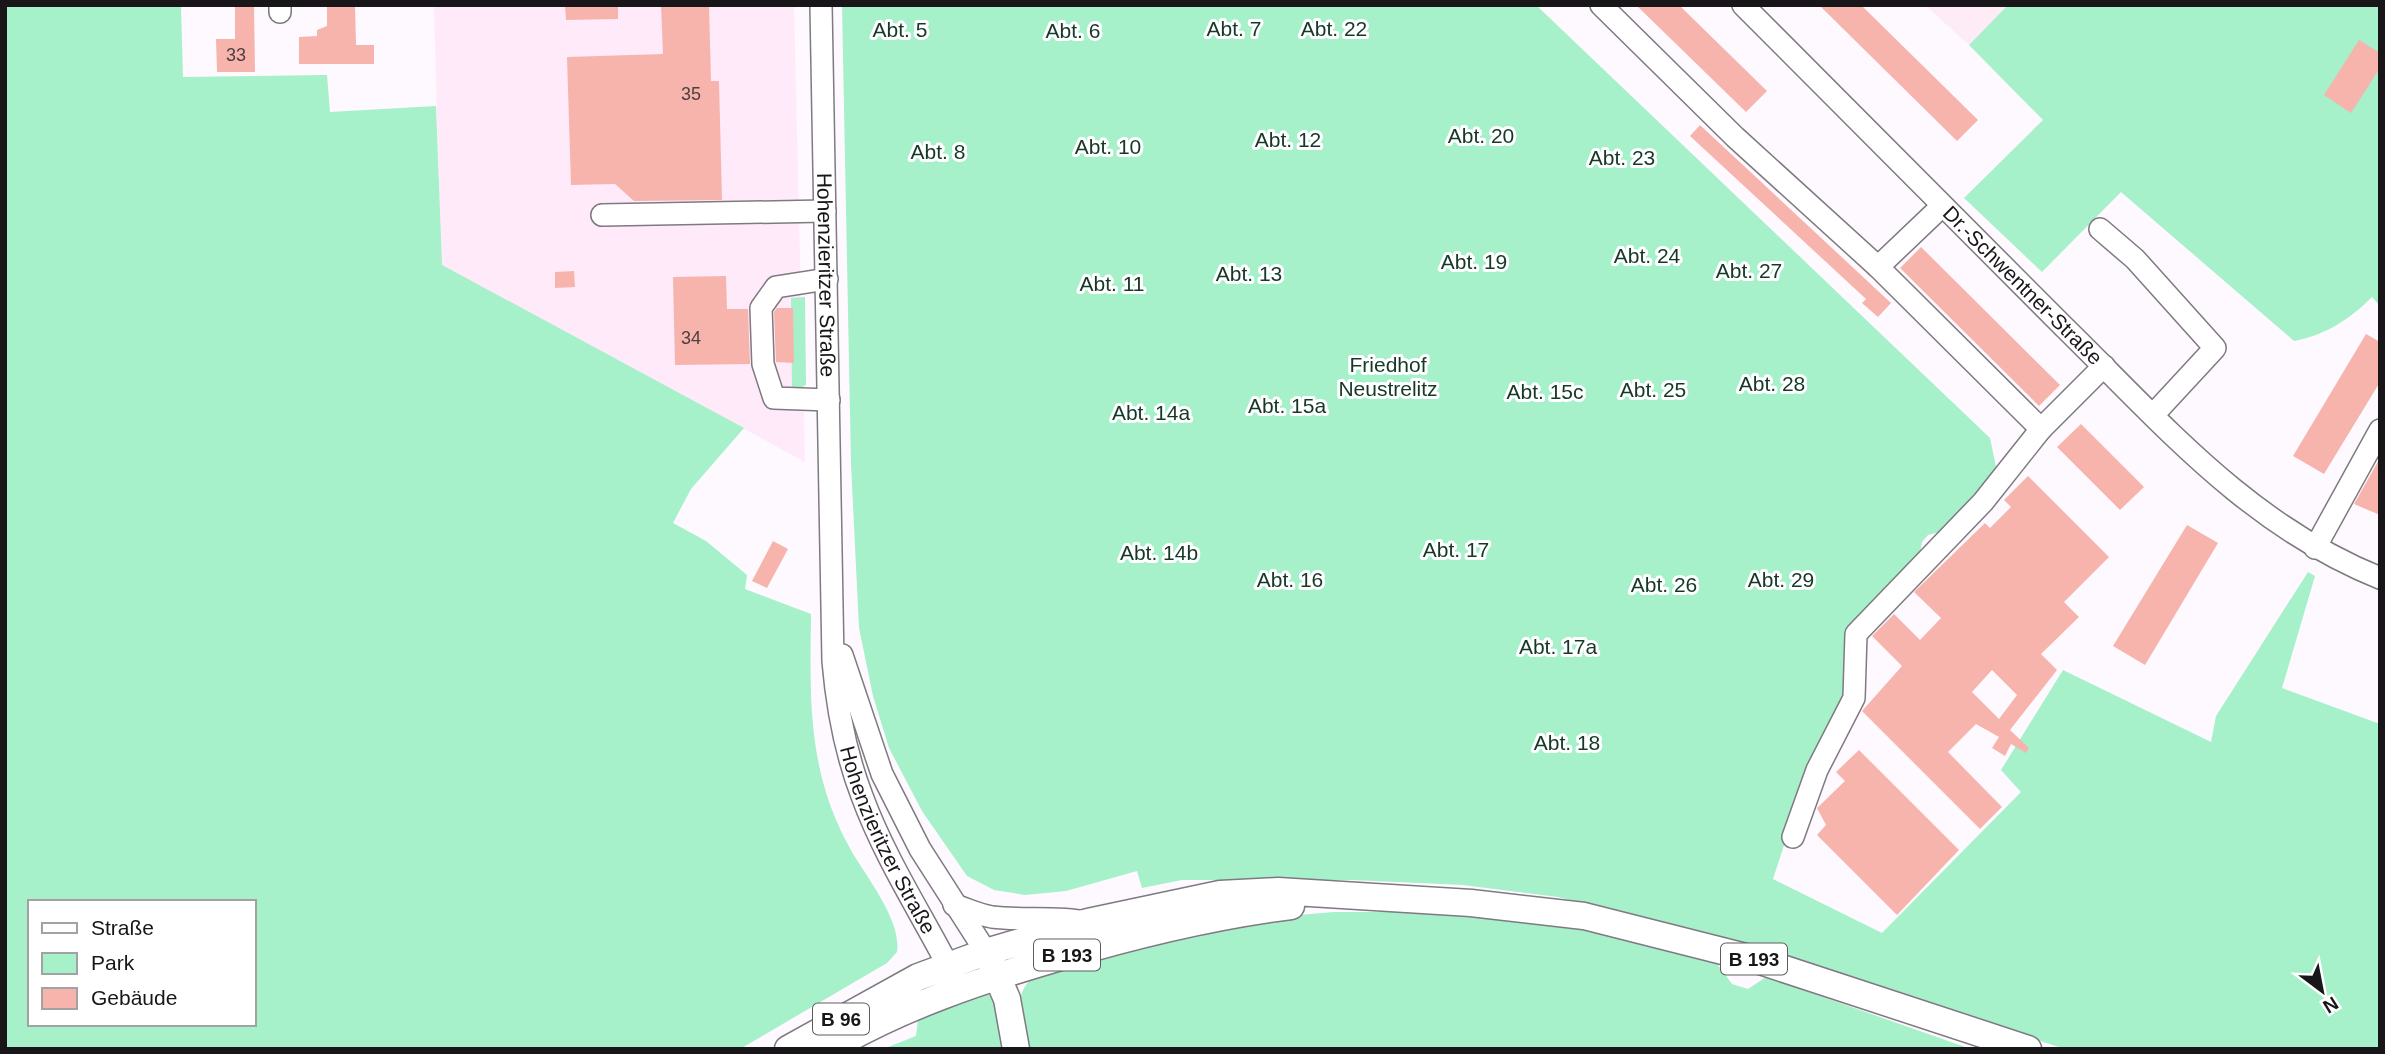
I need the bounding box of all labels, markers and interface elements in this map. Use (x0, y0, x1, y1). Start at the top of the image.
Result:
park label: Abt. 7 (1207, 17, 1261, 40)
park label: Abt. 22 (1301, 17, 1367, 40)
park label: Abt. 5 (873, 18, 927, 41)
park label: Abt. 6 (1046, 19, 1100, 42)
house number: 33 (226, 45, 246, 65)
house number: 35 (681, 84, 701, 104)
park label: Abt. 20 (1448, 124, 1514, 147)
park label: Abt. 12 (1255, 128, 1321, 151)
park label: Abt. 10 (1075, 135, 1141, 158)
park label: Abt. 8 (911, 140, 965, 163)
park label: Abt. 23 (1589, 146, 1655, 169)
street label: Hohenzieritzer Straße (813, 173, 840, 377)
street label: Dr.-Schwentner-Straße (1939, 201, 2107, 369)
park label: Abt. 24 (1614, 244, 1681, 267)
park label: Abt. 19 (1441, 250, 1507, 273)
park label: Abt. 27 (1716, 259, 1782, 282)
park label: Abt. 13 (1216, 262, 1282, 285)
park label: Abt. 11 (1080, 272, 1145, 295)
house number: 34 (681, 328, 701, 348)
park label: Friedhof Neustrelitz (1338, 353, 1438, 400)
park label: Abt. 28 (1739, 372, 1805, 395)
park label: Abt. 25 (1620, 378, 1686, 401)
park label: Abt. 15c (1506, 380, 1584, 403)
park label: Abt. 15a (1248, 394, 1326, 417)
park label: Abt. 14a (1112, 401, 1190, 424)
park label: Abt. 17 (1423, 538, 1489, 561)
park label: Abt. 14b (1120, 541, 1198, 564)
park label: Abt. 16 (1257, 568, 1323, 591)
park label: Abt. 29 (1748, 568, 1814, 591)
park label: Abt. 26 (1631, 573, 1697, 596)
park label: Abt. 17a (1519, 635, 1597, 658)
park label: Abt. 18 (1534, 731, 1600, 754)
street label: Hohenzieritzer Straße (836, 743, 941, 938)
legend (28, 900, 256, 1026)
text: Straße (91, 916, 154, 939)
road number: B 193 (1034, 939, 1100, 970)
road number: B 193 (1721, 944, 1787, 974)
text: Park (91, 951, 135, 974)
north arrow (2287, 956, 2357, 1026)
text: Gebäude (91, 986, 177, 1009)
text: N (2319, 992, 2342, 1018)
road number: B 96 (813, 1004, 869, 1035)

